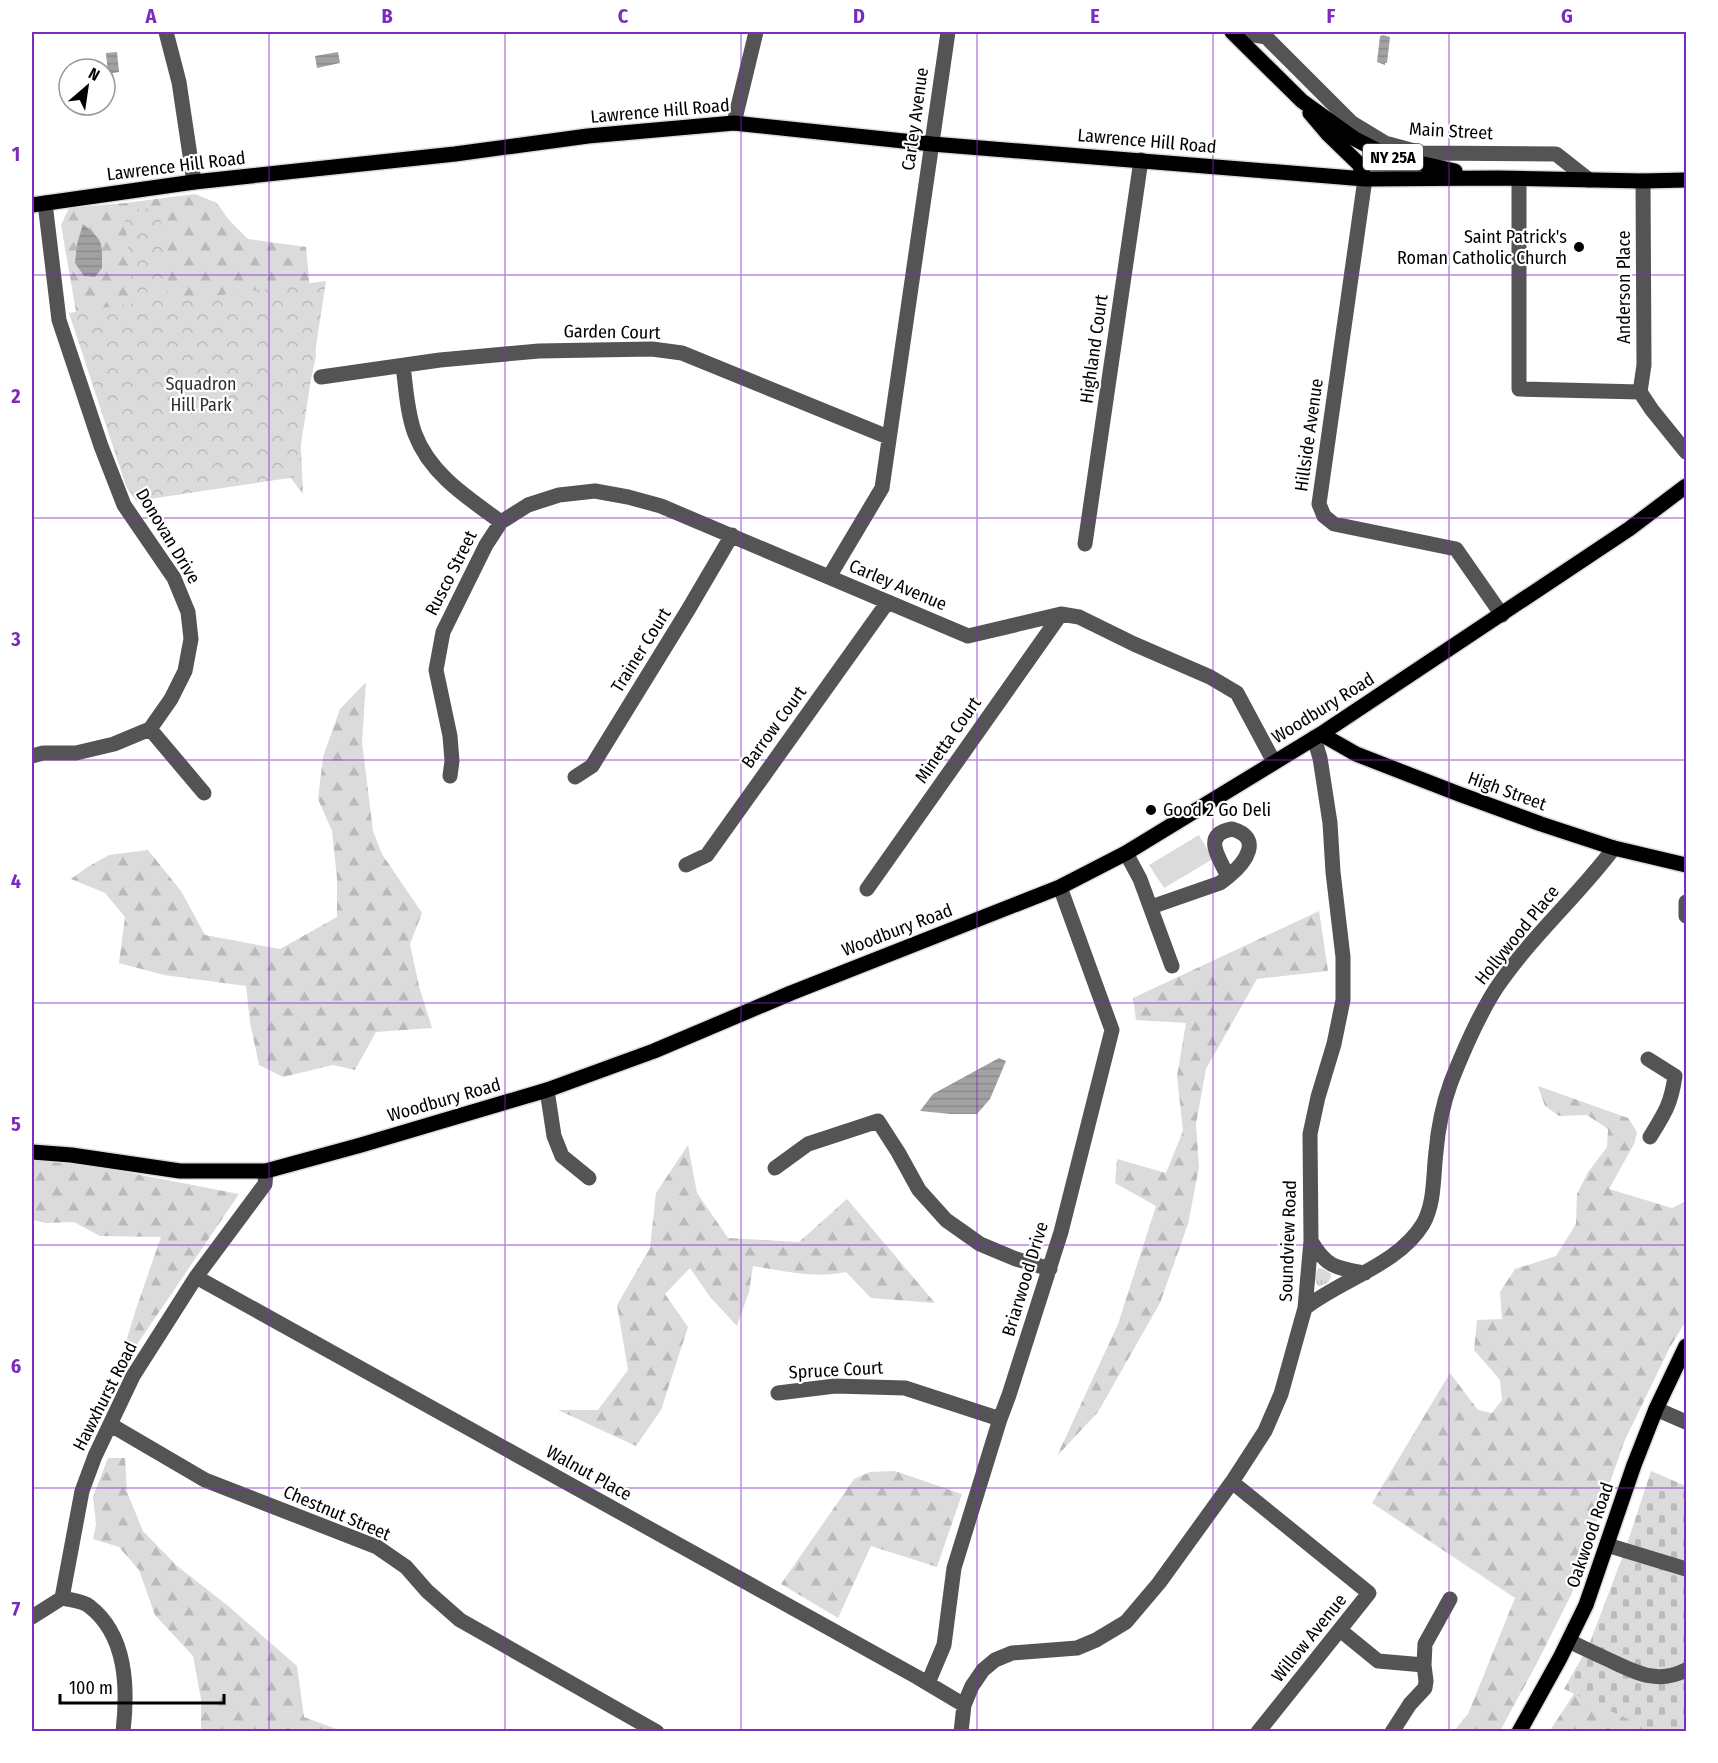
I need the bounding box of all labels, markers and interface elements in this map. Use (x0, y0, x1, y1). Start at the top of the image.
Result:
text: A (145, 4, 158, 28)
text: B (381, 4, 393, 28)
text: C (618, 4, 629, 28)
text: D (853, 4, 865, 28)
text: E (1090, 4, 1100, 28)
text: F (1327, 4, 1336, 28)
text: G (1561, 4, 1573, 28)
north arrow (57, 57, 117, 117)
text: N (85, 64, 103, 85)
street label: Carley Avenue (897, 66, 933, 172)
street label: Lawrence Hill Road (590, 94, 730, 128)
street label: Main Street (1408, 118, 1494, 144)
street label: Lawrence Hill Road (1077, 124, 1217, 158)
text: 1 (12, 142, 20, 166)
road number: NY 25A (1363, 144, 1423, 170)
street label: Lawrence Hill Road (105, 147, 247, 185)
place label: Saint Patrick's Roman Catholic Church (1397, 226, 1567, 269)
street label: Anderson Place (1613, 230, 1635, 344)
marker: Saint Patrick's Roman Catholic Church (1572, 240, 1586, 254)
street label: Highland Court (1075, 293, 1113, 405)
street label: Garden Court (563, 320, 661, 344)
park label: Squadron Hill Park (165, 373, 237, 416)
street label: Hillside Avenue (1290, 377, 1328, 493)
text: 2 (10, 384, 21, 408)
street label: Donovan Drive (131, 484, 205, 588)
street label: Rusco Street (420, 527, 482, 619)
street label: Carley Avenue (846, 555, 950, 615)
street label: Trainer Court (606, 604, 676, 696)
text: 3 (10, 627, 21, 651)
street label: Woodbury Road (1268, 668, 1378, 748)
street label: Barrow Court (737, 682, 811, 772)
street label: Minetta Court (910, 693, 986, 787)
street label: High Street (1465, 767, 1549, 815)
place label: Good 2 Go Deli (1163, 799, 1271, 821)
marker: Good 2 Go Deli (1144, 803, 1158, 817)
text: 4 (11, 869, 21, 893)
street label: Hollywood Place (1470, 881, 1564, 989)
street label: Woodbury Road (839, 899, 955, 961)
street label: Woodbury Road (385, 1073, 503, 1127)
text: 5 (11, 1112, 21, 1136)
street label: Soundview Road (1275, 1180, 1301, 1302)
street label: Briarwood Drive (997, 1219, 1053, 1339)
street label: Hawxhurst Road (68, 1338, 142, 1454)
text: 6 (11, 1354, 21, 1378)
street label: Spruce Court (788, 1357, 884, 1383)
street label: Walnut Place (542, 1441, 636, 1506)
street label: Oakwood Road (1562, 1479, 1618, 1591)
street label: Chestnut Street (280, 1481, 394, 1545)
street label: Willow Avenue (1267, 1589, 1351, 1687)
text: 7 (12, 1597, 21, 1621)
scale bar (60, 1667, 224, 1705)
text: 100 m (69, 1677, 113, 1699)

